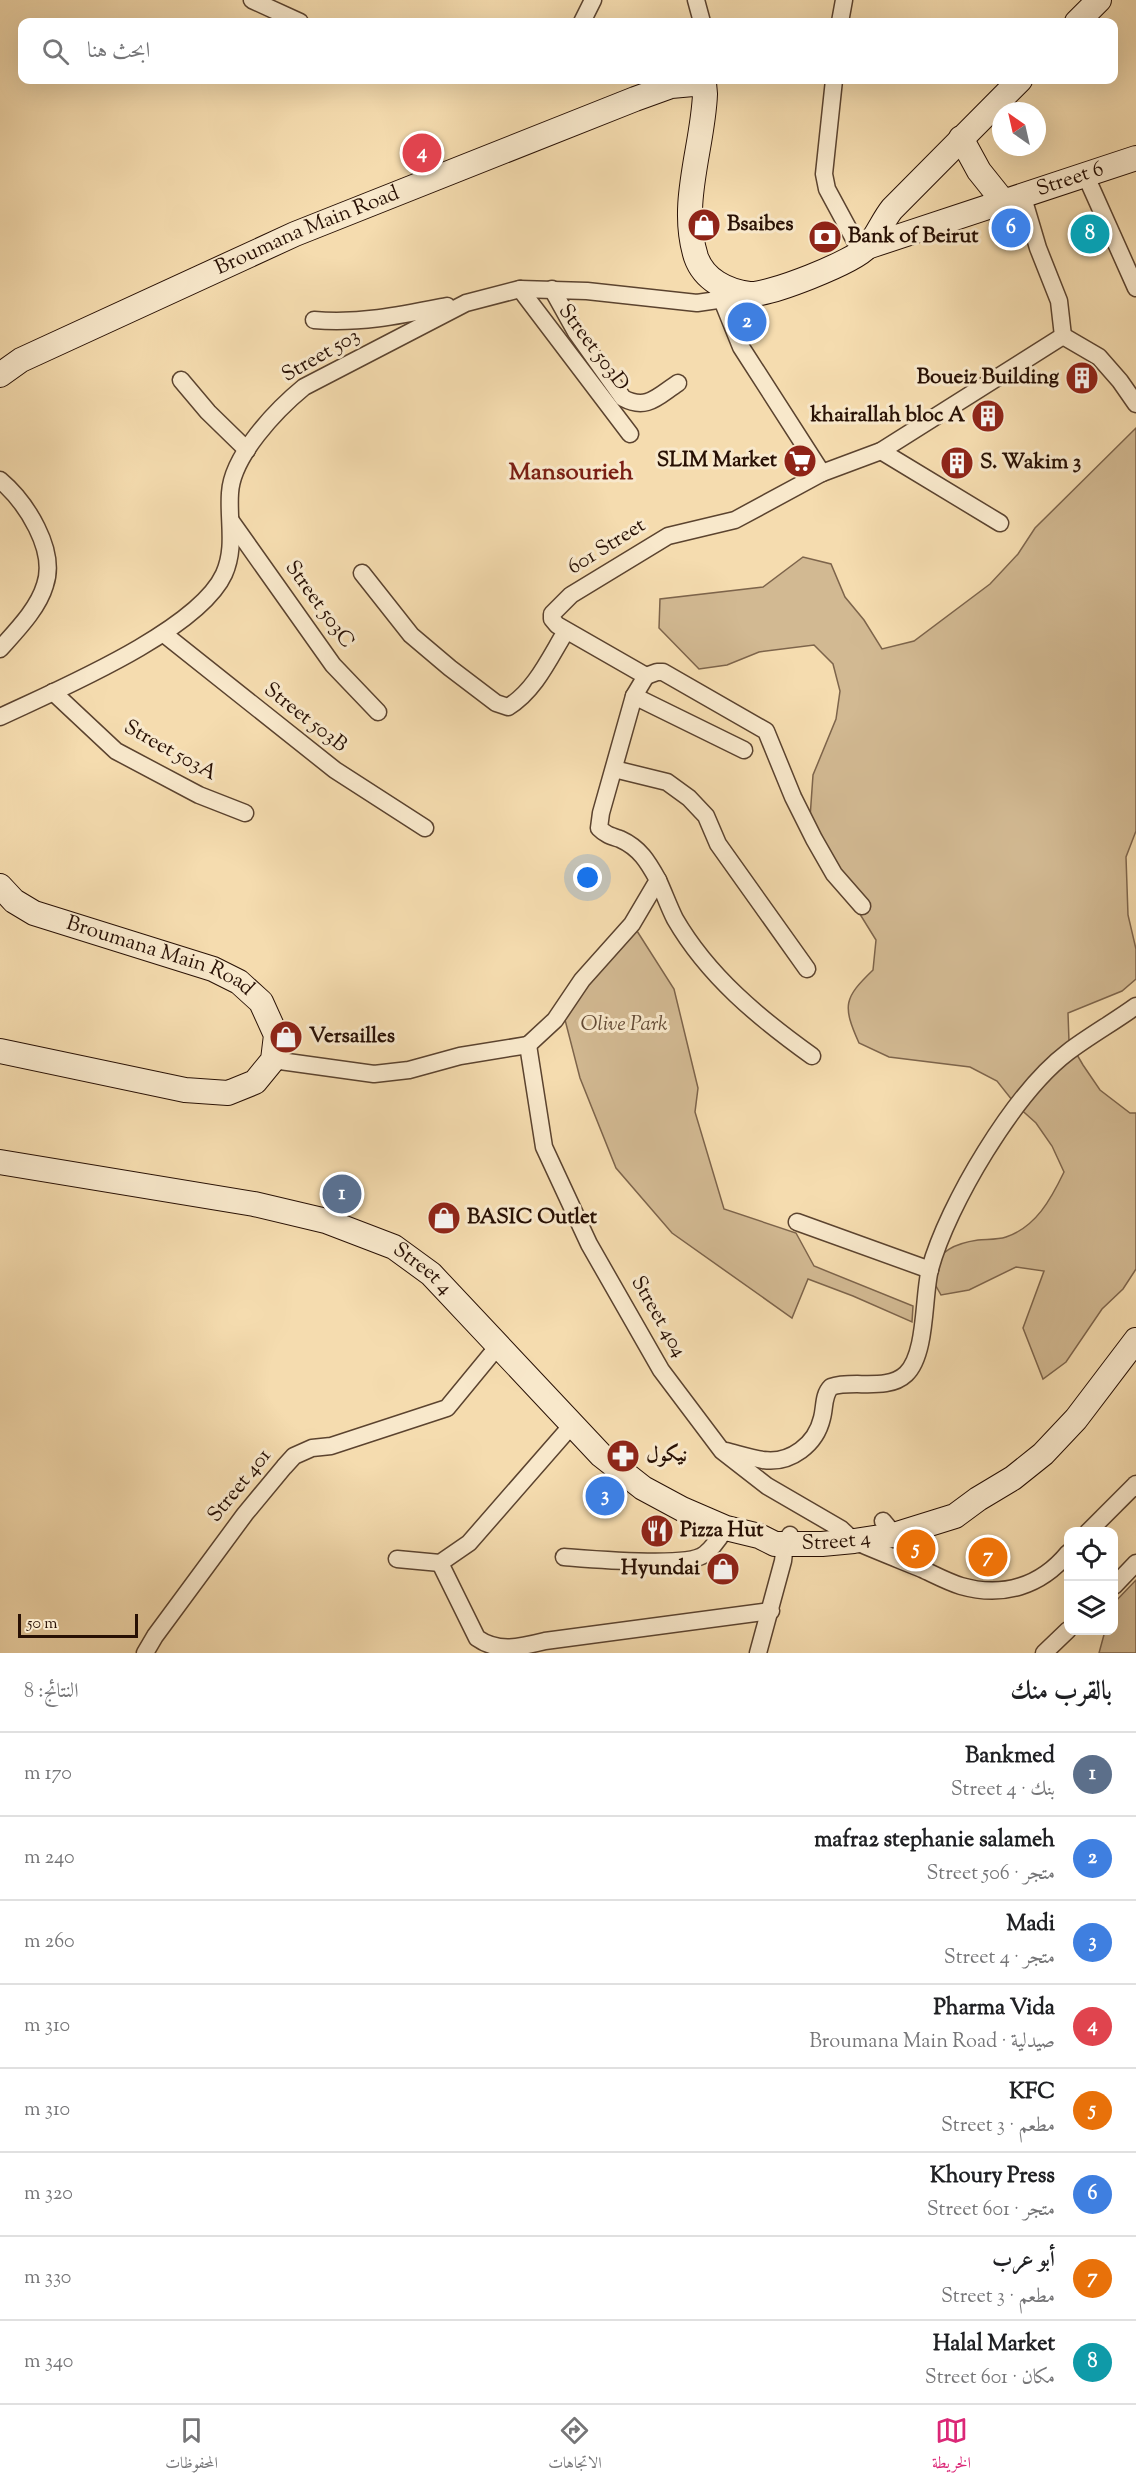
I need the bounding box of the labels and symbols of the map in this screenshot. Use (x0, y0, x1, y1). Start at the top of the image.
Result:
north arrow (992, 102, 1046, 156)
pin: 4 (402, 130, 442, 176)
street label: Street 6 (1033, 155, 1108, 205)
street label: Broumana Main Road (210, 179, 404, 284)
pin: 6 (992, 206, 1030, 250)
shop icon: Bsaibes (686, 207, 722, 243)
place label: Bsaibes (727, 210, 793, 240)
pin: 8 (1070, 212, 1110, 256)
bank icon: Bank of Beirut (807, 219, 843, 255)
place label: Bank of Beirut (848, 222, 979, 252)
street label: Street 503D (550, 298, 636, 398)
pin: 2 (728, 300, 766, 344)
street label: Street 503 (276, 322, 366, 390)
building icon: Boueiz Building (1064, 360, 1100, 396)
place label: Boueiz Building (917, 363, 1060, 393)
building icon: khairallah bloc A (970, 398, 1006, 434)
place label: khairallah bloc A (809, 401, 966, 431)
supermarket icon: SLIM Market (782, 443, 818, 479)
building icon: S. Wakim 3 (939, 445, 975, 481)
place label: SLIM Market (657, 446, 778, 476)
place label: S. Wakim 3 (980, 448, 1081, 478)
district label: Mansourieh (509, 456, 634, 490)
street label: 601 Street (562, 511, 652, 583)
street label: Street 503C (277, 555, 361, 655)
street label: Street 503B (257, 676, 353, 760)
street label: Street 503A (118, 713, 222, 789)
your location (573, 863, 602, 892)
street label: Broumana Main Road (62, 909, 260, 1003)
park label: Olive Park (581, 1010, 668, 1040)
shop icon: Versailles (268, 1019, 304, 1055)
place label: Versailles (309, 1022, 395, 1052)
pin: 1 (322, 1172, 362, 1216)
shop icon: BASIC Outlet (426, 1200, 462, 1236)
place label: BASIC Outlet (467, 1203, 598, 1233)
street label: Street 4 (386, 1236, 459, 1302)
street label: Street 404 (623, 1271, 693, 1363)
pharmacy icon: نيكول (605, 1438, 641, 1474)
place label: نيكول (646, 1441, 688, 1471)
street label: Street 401 (201, 1443, 279, 1529)
pin: 3 (586, 1474, 624, 1518)
restaurant icon: Pizza Hut (639, 1513, 675, 1549)
place label: Pizza Hut (680, 1516, 764, 1546)
street label: Street 4 (801, 1524, 873, 1559)
pin: 5 (896, 1526, 936, 1572)
pin: 7 (968, 1534, 1008, 1580)
shop icon: Hyundai (705, 1551, 741, 1587)
place label: Hyundai (621, 1554, 700, 1584)
scale bar (18, 1611, 138, 1638)

